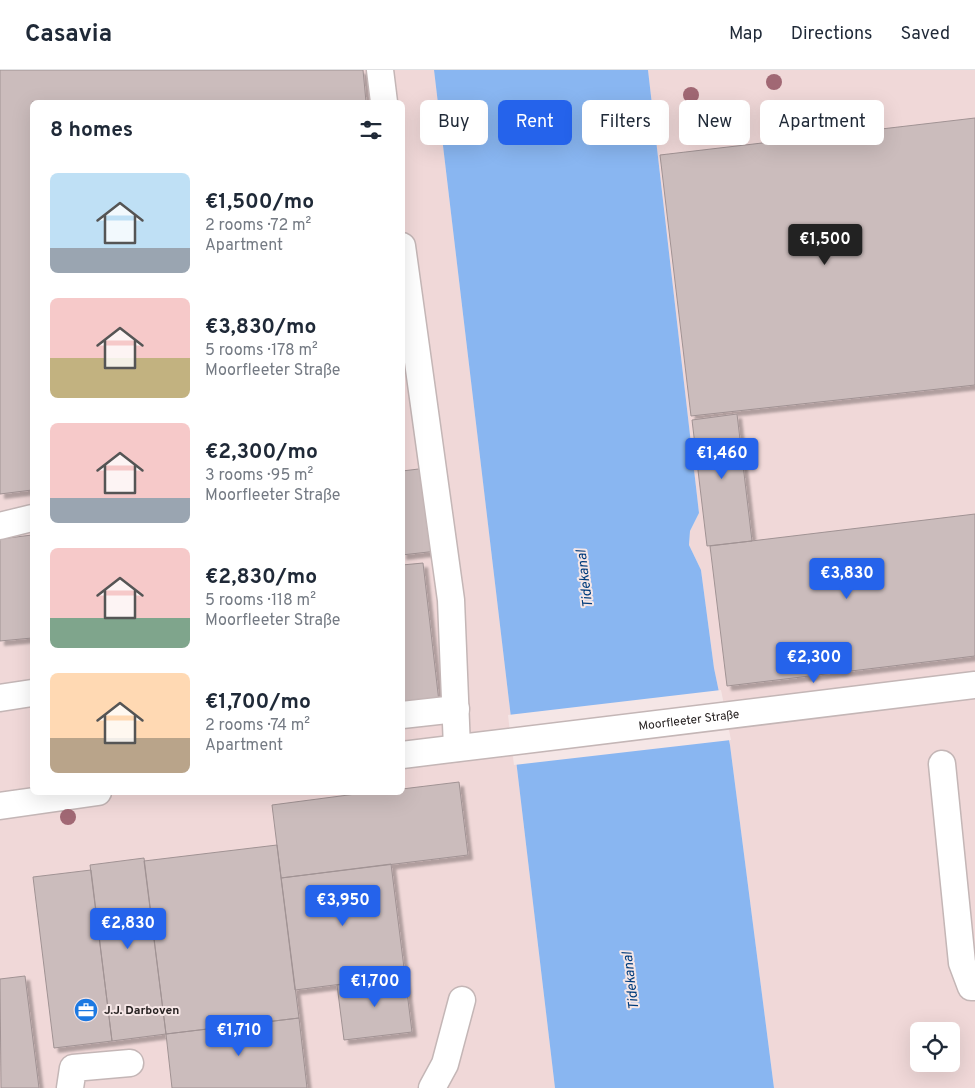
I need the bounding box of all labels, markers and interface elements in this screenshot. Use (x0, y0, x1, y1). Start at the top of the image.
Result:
text: Casavia (25, 20, 112, 50)
text: Map (729, 23, 763, 46)
text: Directions (791, 23, 873, 46)
text: Saved (901, 23, 950, 46)
chip: Buy (420, 100, 488, 145)
chip: Rent (498, 100, 572, 145)
chip: Filters (582, 100, 669, 145)
chip: New (679, 100, 750, 145)
chip: Apartment (760, 100, 884, 145)
icon: filters (357, 116, 385, 144)
text: 8 homes (50, 117, 133, 144)
text: €1,500/mo (205, 189, 314, 216)
icon: home (90, 193, 150, 253)
text: 2 rooms · 72 m² (205, 216, 311, 236)
pin: €1,500 (784, 224, 866, 266)
text: €1,500 (799, 230, 851, 250)
text: Apartment (205, 236, 283, 256)
text: €3,830/mo (205, 314, 316, 341)
icon: home (90, 318, 150, 378)
text: 5 rooms · 178 m² (205, 341, 318, 361)
text: Moorfleeter Straße (205, 361, 340, 381)
pin: €1,460 (681, 438, 763, 480)
text: €2,300/mo (205, 439, 318, 466)
icon: home (90, 443, 150, 503)
text: €1,460 (696, 444, 748, 464)
text: 3 rooms · 95 m² (205, 466, 313, 486)
text: Moorfleeter Straße (205, 486, 340, 506)
water label: Tidekanal (573, 547, 597, 609)
pin: €3,830 (806, 558, 888, 600)
text: €2,830/mo (205, 564, 317, 591)
text: €3,830 (820, 564, 874, 584)
icon: home (90, 568, 150, 628)
text: 5 rooms · 118 m² (205, 591, 316, 611)
text: Moorfleeter Straße (205, 611, 340, 631)
pin: €2,300 (773, 642, 855, 684)
text: €2,300 (787, 648, 841, 668)
text: €1,700/mo (205, 689, 311, 716)
icon: home (90, 693, 150, 753)
street label: Moorfleeter Straße (638, 707, 740, 735)
text: 2 rooms · 74 m² (205, 716, 310, 736)
text: Apartment (205, 736, 283, 756)
pin: €3,950 (302, 884, 384, 927)
text: €3,950 (316, 891, 370, 911)
pin: €2,830 (87, 908, 169, 950)
text: €2,830 (101, 914, 155, 934)
water label: Tidekanal (619, 949, 643, 1011)
pin: €1,700 (334, 966, 416, 1008)
text: €1,700 (350, 972, 400, 992)
office icon: J.J. Darboven (73, 997, 99, 1023)
place label: J.J. Darboven (104, 1003, 179, 1019)
pin: €1,710 (198, 1014, 280, 1057)
text: €1,710 (216, 1021, 262, 1041)
map controls (910, 1022, 960, 1072)
button: locate (910, 1022, 960, 1072)

